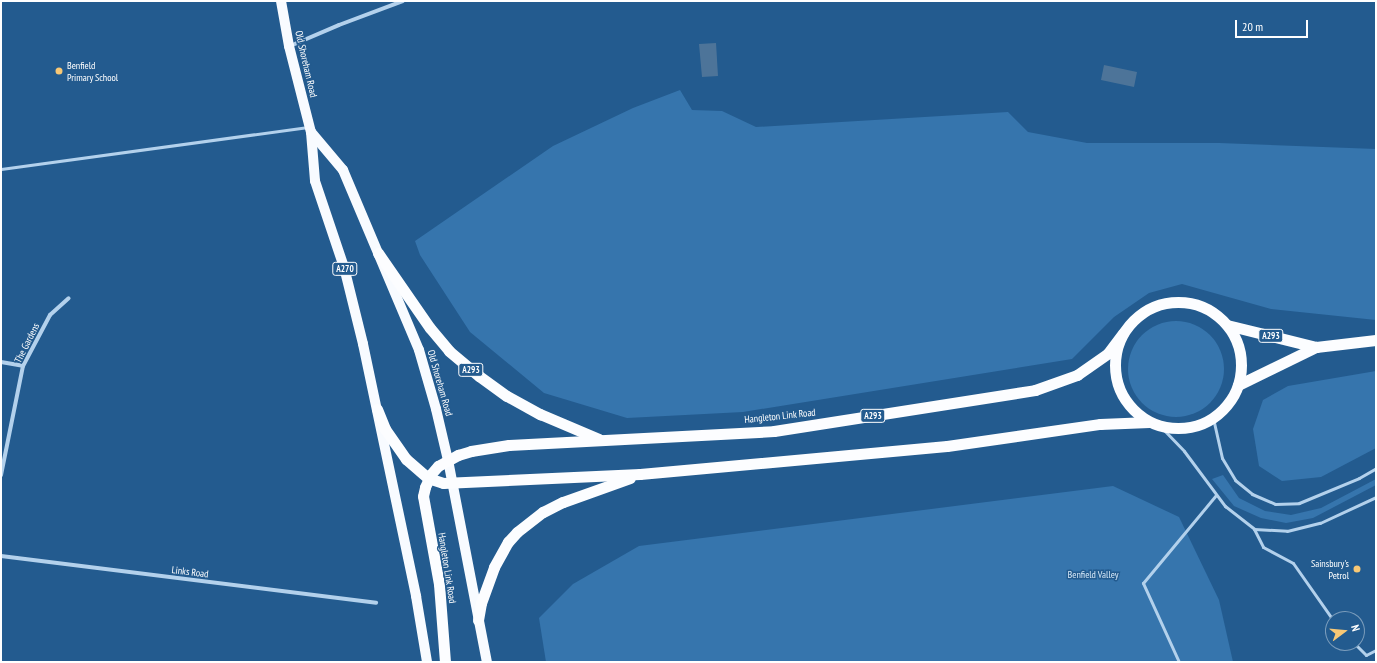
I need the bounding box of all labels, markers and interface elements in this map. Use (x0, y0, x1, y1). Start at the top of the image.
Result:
scale bar (1237, 12, 1310, 38)
text: 20 m (1242, 19, 1263, 34)
street label: Old Shoreham Road (292, 29, 320, 99)
place label: Benfield Primary School (67, 59, 118, 82)
marker: Benfield Primary School (54, 66, 64, 76)
road number: A270 (332, 262, 358, 276)
street label: The Gardens (12, 321, 42, 365)
road number: A293 (1258, 329, 1284, 343)
street label: Old Shoreham Road (425, 349, 455, 417)
road number: A293 (458, 363, 484, 377)
street label: Hangleton Link Road (744, 406, 816, 426)
road number: A293 (860, 409, 886, 423)
street label: Hangleton Link Road (435, 532, 459, 604)
place label: Sainsbury's Petrol (1311, 557, 1349, 580)
street label: Links Road (171, 564, 209, 580)
marker: Sainsbury's Petrol (1352, 564, 1362, 574)
park label: Benfield Valley (1067, 569, 1119, 581)
north arrow (1325, 611, 1365, 651)
text: N (1348, 623, 1363, 633)

